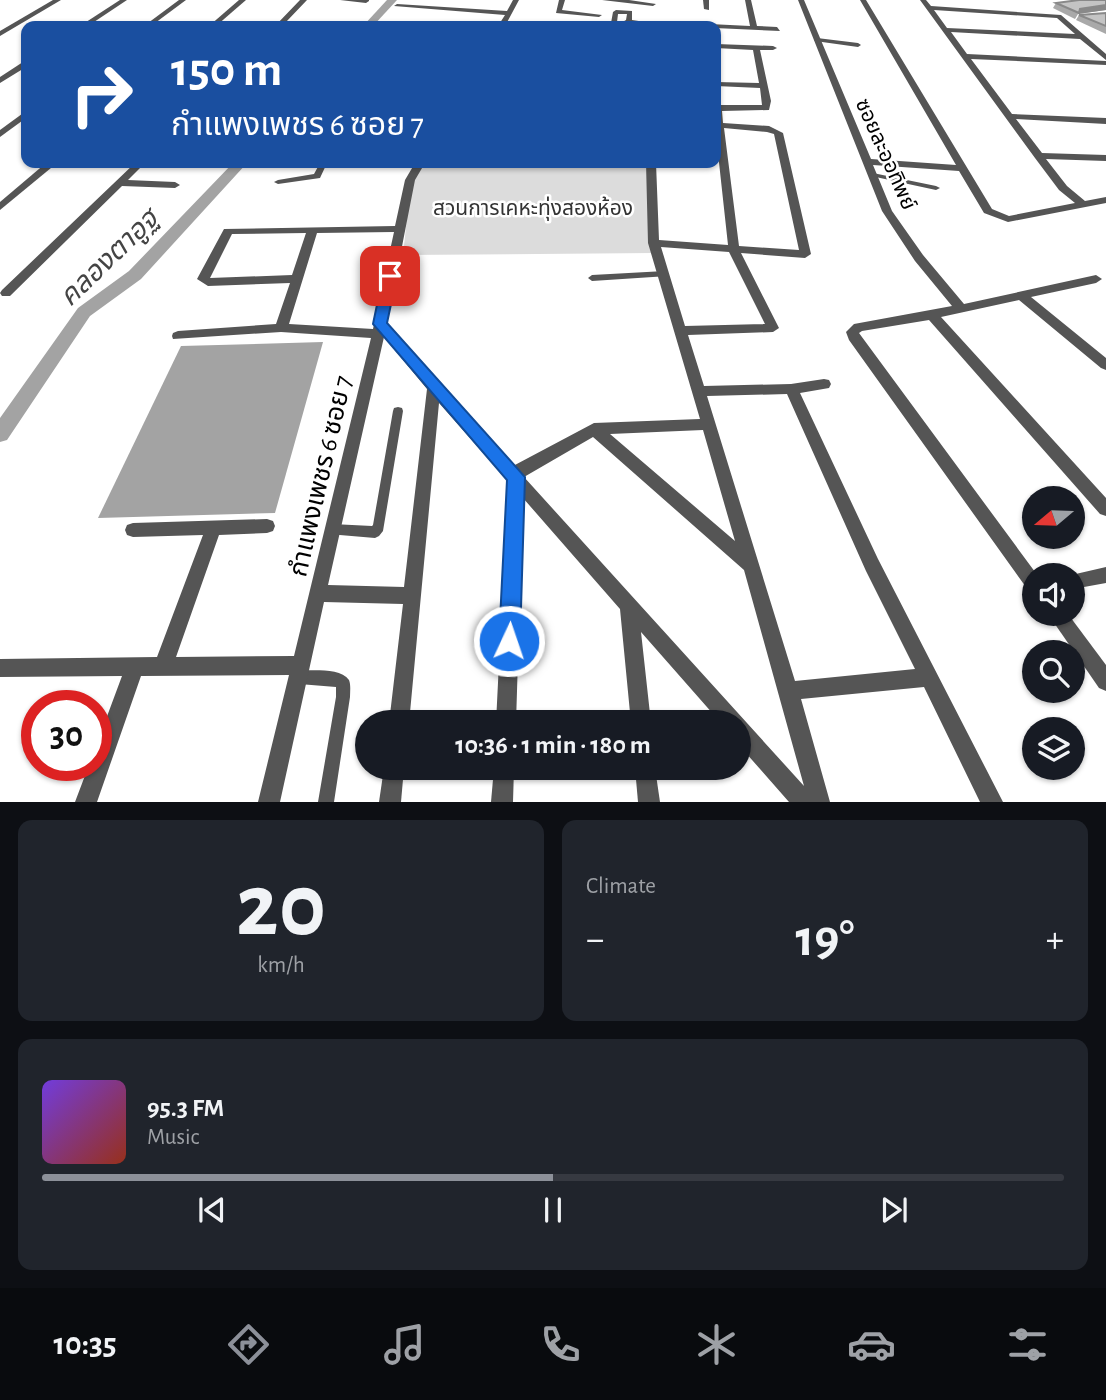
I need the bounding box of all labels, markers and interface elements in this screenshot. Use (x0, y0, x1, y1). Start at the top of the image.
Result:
text: 150 m (171, 46, 282, 95)
icon: right (56, 49, 147, 140)
street label: ซอยละออทิพย์ (852, 95, 919, 213)
text: กำแพงเพชร 6 ซอย 7 (171, 109, 424, 141)
park label: สวนการเคหะทุ่งสองห้อง (433, 196, 633, 221)
water label: คลองตาอูฐ (55, 202, 168, 313)
pin (360, 246, 420, 306)
icon: arrive (371, 257, 409, 295)
street label: กำแพงเพชร 6 ซอย 7 (283, 373, 357, 579)
north arrow (1022, 486, 1085, 550)
map controls (1022, 486, 1085, 780)
button: sound (1022, 563, 1085, 626)
position arrow (472, 604, 546, 678)
button: search (1022, 640, 1085, 703)
speed limit sign: 30 (21, 690, 112, 781)
button: layers (1022, 717, 1085, 780)
text: 10:36 · 1 min · 180 m (455, 732, 651, 758)
text: 20 (236, 861, 326, 952)
text: Climate (586, 875, 656, 898)
text: 19° (795, 913, 855, 965)
text: − (586, 921, 604, 959)
text: + (1046, 921, 1064, 959)
text: km/h (257, 954, 305, 977)
text: 95.3 FM (147, 1095, 224, 1121)
text: Music (147, 1126, 199, 1149)
icon: previous (193, 1191, 231, 1229)
icon: pause (534, 1191, 572, 1229)
icon: next (875, 1191, 913, 1229)
icon: directions (224, 1320, 273, 1369)
icon: music (380, 1320, 429, 1369)
icon: phone (536, 1320, 585, 1369)
icon: climate (692, 1320, 741, 1369)
icon: car (847, 1320, 896, 1369)
icon: filters (1003, 1320, 1052, 1369)
text: 10:35 (53, 1328, 117, 1360)

